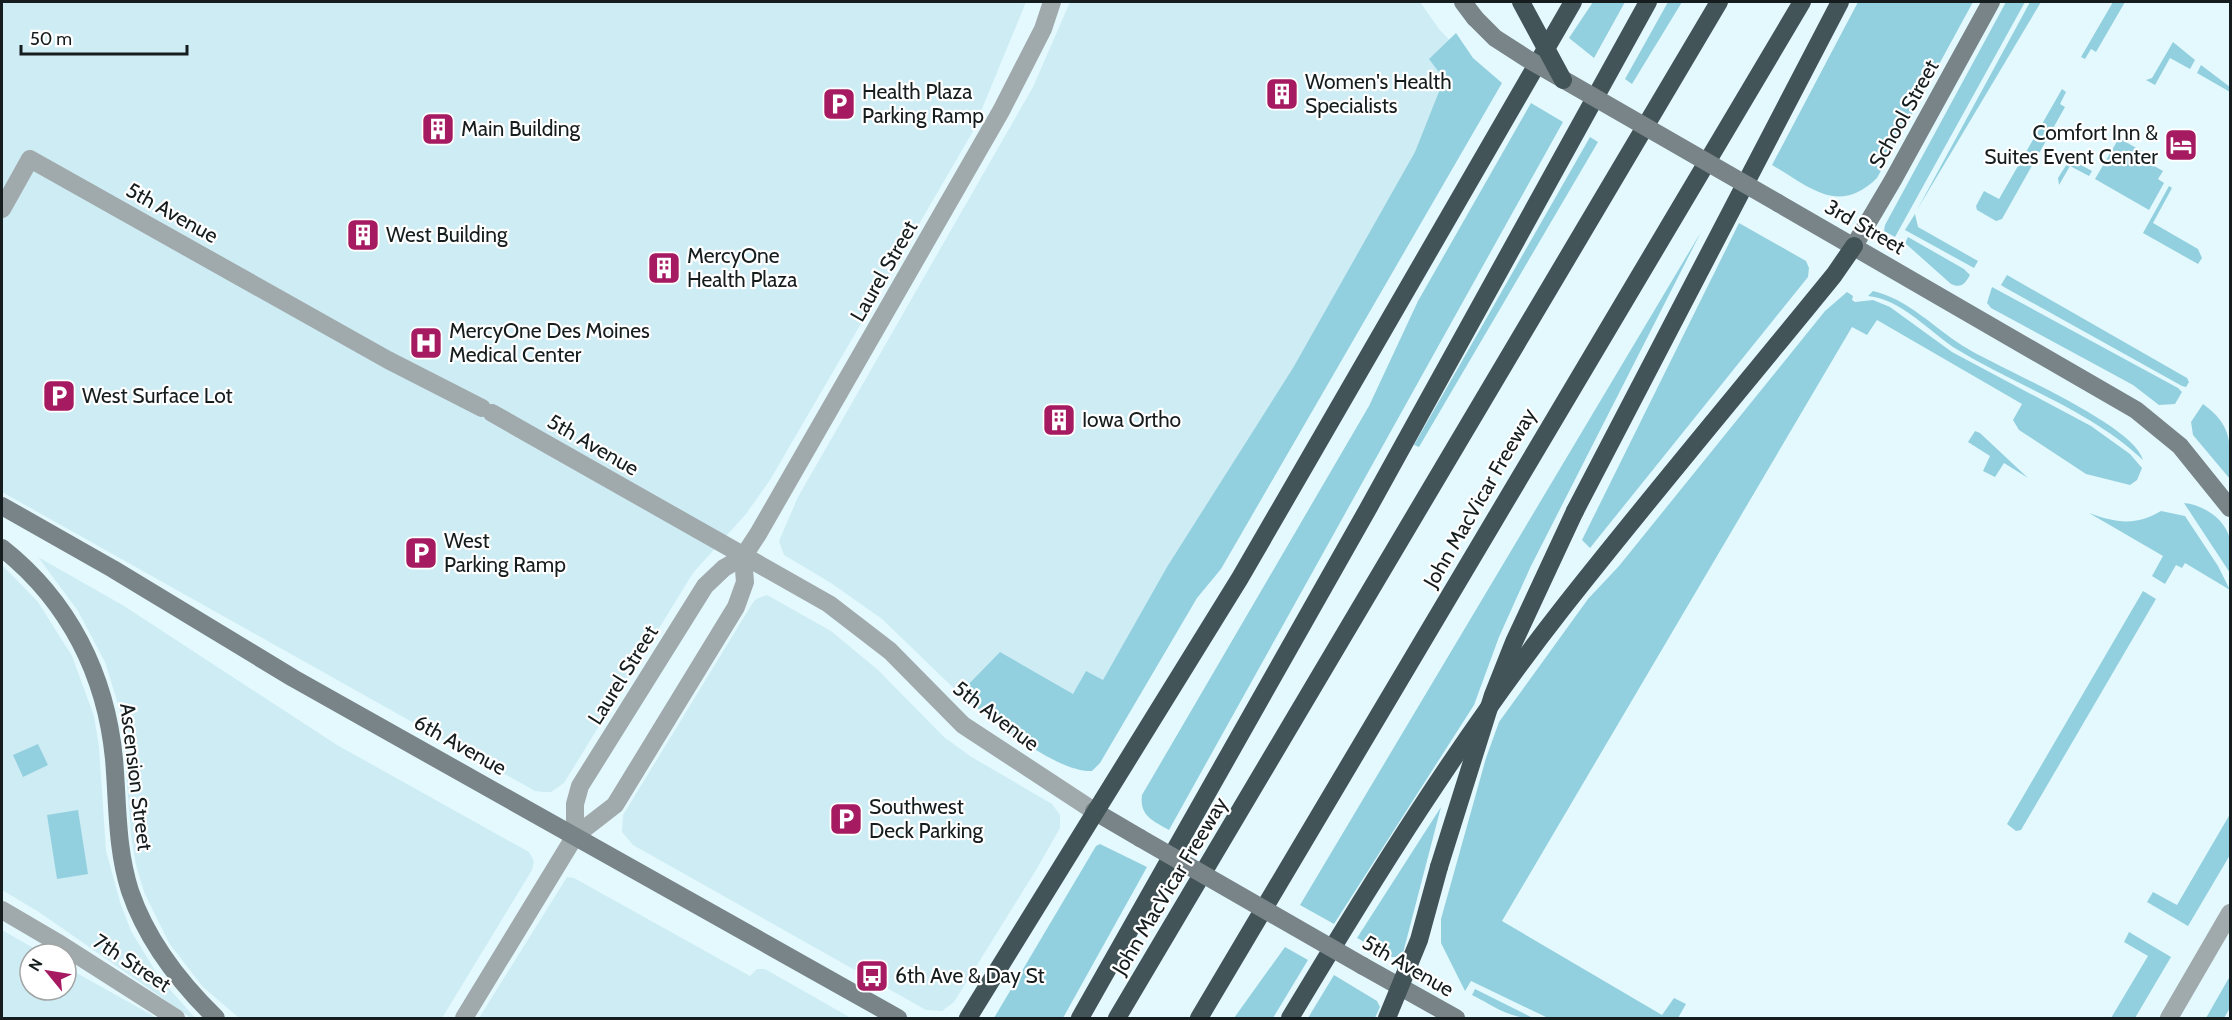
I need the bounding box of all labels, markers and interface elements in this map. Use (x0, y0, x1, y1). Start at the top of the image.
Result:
scale bar (21, 18, 188, 56)
text: 50 m (30, 28, 72, 50)
street label: School Street (1864, 55, 1944, 172)
place label: Women's Health Specialists (1305, 69, 1452, 118)
building icon: Women's Health Specialists (1264, 76, 1300, 112)
place label: Health Plaza Parking Ramp (862, 79, 984, 128)
parking icon: Health Plaza Parking Ramp (821, 86, 857, 122)
building icon: Main Building (420, 111, 456, 147)
place label: Main Building (461, 116, 581, 141)
place label: Comfort Inn & Suites Event Center (1984, 120, 2158, 169)
hotel icon: Comfort Inn & Suites Event Center (2163, 127, 2199, 163)
street label: 5th Avenue (122, 177, 223, 248)
street label: 3rd Street (1821, 194, 1910, 259)
street label: Laurel Street (845, 216, 922, 326)
building icon: West Building (345, 217, 381, 253)
place label: West Building (386, 222, 508, 247)
place label: MercyOne Health Plaza (687, 243, 797, 292)
building icon: MercyOne Health Plaza (646, 250, 682, 286)
place label: MercyOne Des Moines Medical Center (449, 318, 650, 367)
hospital icon: MercyOne Des Moines Medical Center (408, 325, 444, 361)
parking icon: West Surface Lot (41, 378, 77, 414)
place label: West Surface Lot (82, 383, 233, 408)
building icon: Iowa Ortho (1041, 402, 1077, 438)
street label: John MacVicar Freeway (1417, 403, 1541, 593)
place label: Iowa Ortho (1082, 407, 1181, 432)
street label: 5th Avenue (543, 408, 644, 481)
place label: West Parking Ramp (444, 528, 566, 577)
parking icon: West Parking Ramp (403, 535, 439, 571)
street label: Laurel Street (582, 620, 663, 729)
street label: 5th Avenue (948, 675, 1044, 756)
street label: Ascension Street (115, 702, 158, 852)
street label: 6th Avenue (410, 709, 511, 780)
street label: John MacVicar Freeway (1106, 792, 1233, 980)
place label: Southwest Deck Parking (869, 794, 984, 843)
parking icon: Southwest Deck Parking (828, 801, 864, 837)
street label: 7th Street (89, 928, 176, 997)
street label: 5th Avenue (1358, 929, 1459, 1002)
north arrow (18, 942, 78, 1002)
text: N (24, 955, 46, 974)
bus stop icon: 6th Ave & Day St (854, 958, 890, 994)
place label: 6th Ave & Day St (895, 963, 1045, 988)

